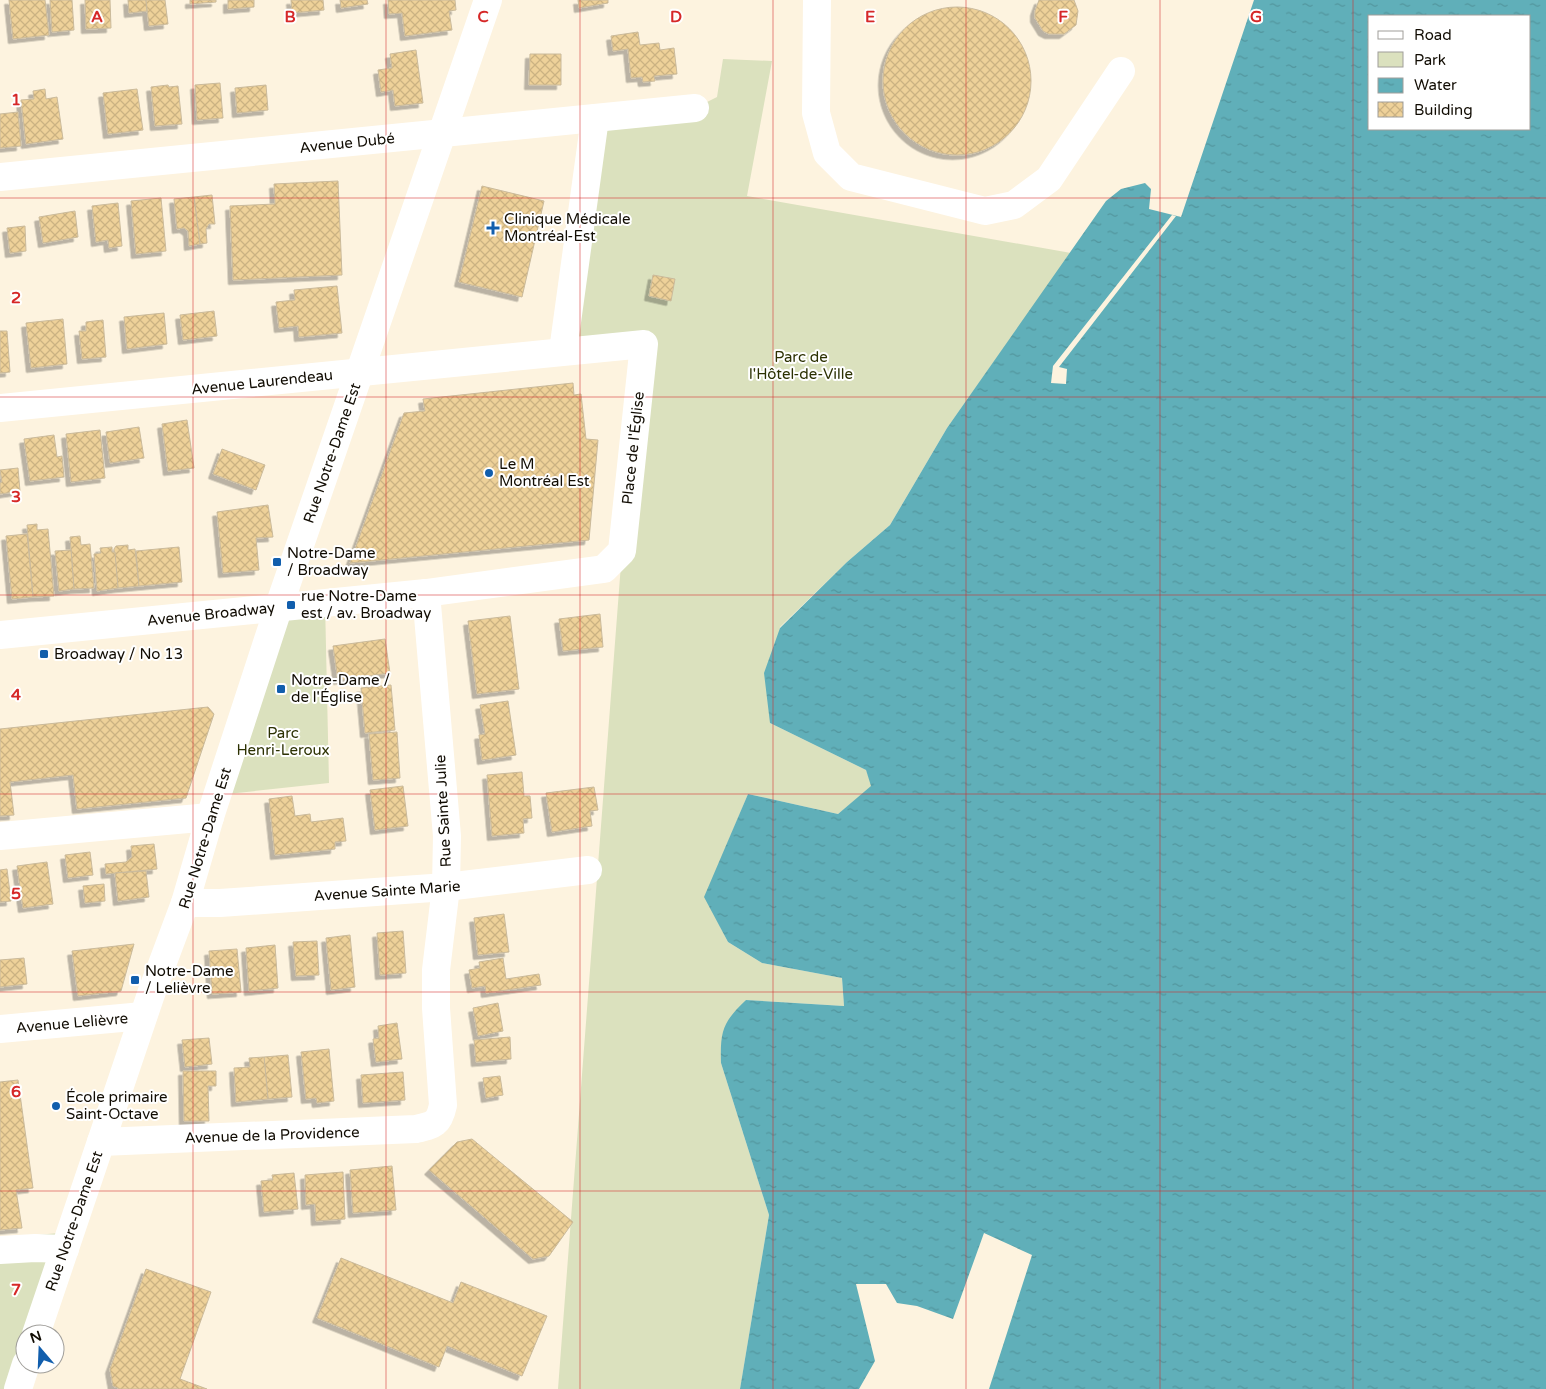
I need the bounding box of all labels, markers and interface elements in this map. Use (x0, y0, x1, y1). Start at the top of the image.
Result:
text: A (91, 7, 103, 27)
text: B (284, 7, 296, 27)
text: C (477, 7, 489, 27)
text: D (670, 7, 682, 27)
text: E (865, 7, 875, 27)
text: F (1058, 7, 1068, 27)
text: G (1250, 7, 1262, 27)
legend (1368, 15, 1531, 130)
text: Road (1414, 26, 1452, 44)
text: Park (1414, 51, 1446, 69)
text: Water (1414, 76, 1457, 94)
text: 1 (11, 90, 21, 110)
text: Building (1414, 101, 1473, 119)
street label: Avenue Dubé (298, 129, 396, 157)
place label: Clinique Médicale Montréal-Est (504, 210, 630, 245)
marker: Clinique Médicale Montréal-Est (486, 221, 500, 235)
text: 2 (11, 288, 21, 308)
park label: Parc de l'Hôtel-de-Ville (749, 348, 853, 383)
street label: Avenue Laurendeau (190, 366, 334, 398)
street label: Rue Notre-Dame Est (300, 380, 365, 525)
street label: Place de l'Église (618, 391, 648, 505)
place label: Le M Montréal Est (499, 455, 590, 490)
marker: Le M Montréal Est (483, 467, 495, 479)
text: 3 (11, 487, 21, 507)
place label: Notre-Dame / Broadway (287, 544, 376, 579)
marker: Notre-Dame / Broadway (271, 556, 283, 568)
place label: rue Notre-Dame est / av. Broadway (301, 587, 431, 622)
street label: Avenue Broadway (146, 598, 276, 630)
marker: rue Notre-Dame est / av. Broadway (285, 599, 297, 611)
place label: Broadway / No 13 (54, 645, 183, 663)
marker: Broadway / No 13 (38, 648, 50, 660)
place label: Notre-Dame / de l'Église (291, 671, 390, 706)
marker: Notre-Dame / de l'Église (275, 683, 287, 695)
text: 4 (11, 685, 21, 705)
park label: Parc Henri-Leroux (236, 724, 330, 759)
street label: Rue Sainte Julie (431, 754, 455, 868)
street label: Rue Notre-Dame Est (175, 765, 235, 911)
street label: Avenue Sainte Marie (313, 877, 461, 905)
text: 5 (11, 884, 21, 904)
place label: Notre-Dame / Lelièvre (145, 962, 234, 997)
marker: Notre-Dame / Lelièvre (129, 974, 141, 986)
street label: Avenue Lelièvre (15, 1009, 129, 1037)
text: 6 (11, 1082, 21, 1102)
place label: École primaire Saint-Octave (66, 1088, 167, 1123)
marker: École primaire Saint-Octave (50, 1100, 62, 1112)
street label: Avenue de la Providence (184, 1123, 360, 1147)
street label: Rue Notre-Dame Est (42, 1148, 107, 1293)
text: 7 (11, 1280, 21, 1300)
north arrow (15, 1324, 65, 1374)
text: N (28, 1327, 44, 1347)

